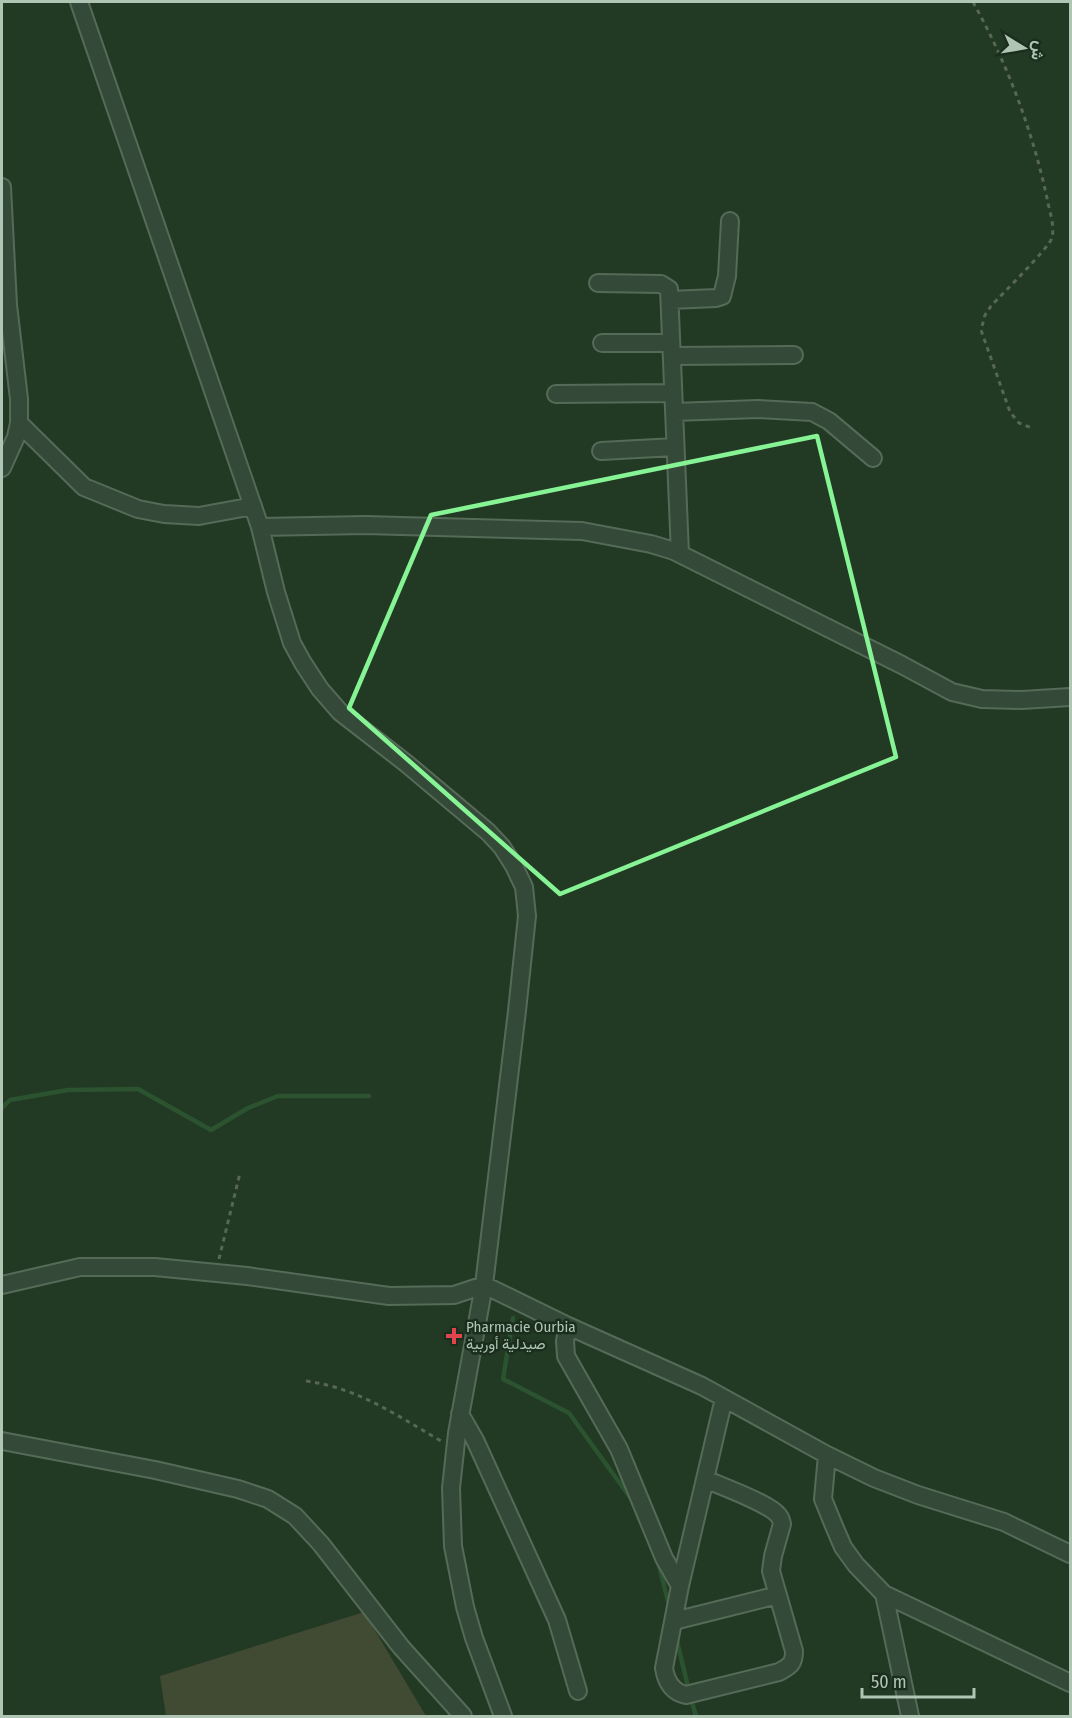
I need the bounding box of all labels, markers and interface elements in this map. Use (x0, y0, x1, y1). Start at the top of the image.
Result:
north arrow (994, 18, 1054, 78)
text: ش (1027, 40, 1049, 62)
place label: Pharmacie Ourbia صيدلية أوربية (466, 1318, 576, 1353)
marker: Pharmacie Ourbia صيدلية أوربية (447, 1329, 461, 1343)
scale bar (862, 1661, 974, 1699)
text: 50 m (871, 1671, 907, 1693)

